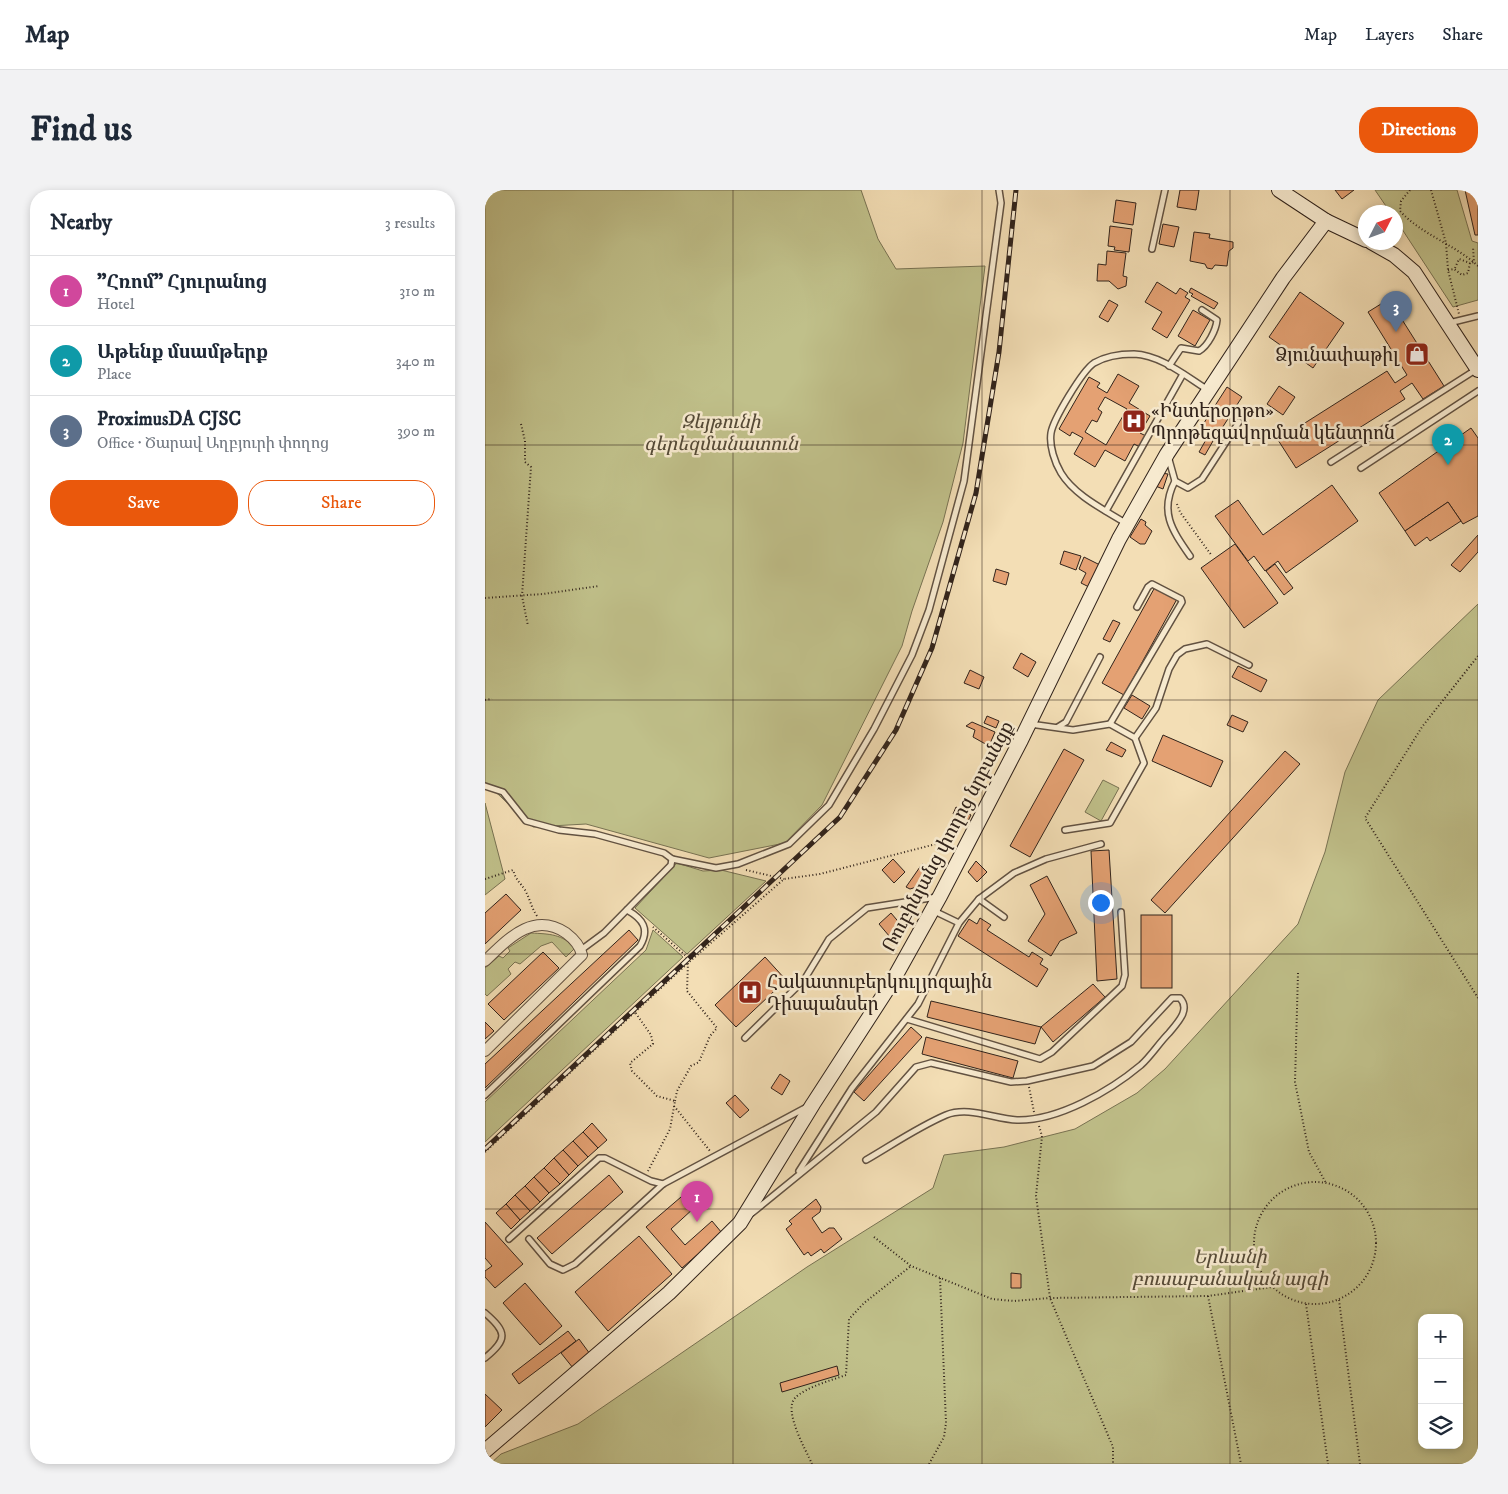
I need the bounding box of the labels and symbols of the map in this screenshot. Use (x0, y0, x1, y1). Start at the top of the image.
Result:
north arrow (1358, 205, 1403, 250)
pin: 3 (1380, 291, 1412, 332)
shop icon: Ձյունափաթիլ (1404, 341, 1430, 367)
place label: Ձյունափաթիլ (1276, 344, 1400, 367)
place label: «Ինտերօրթո» Պրոթեզավորման կենտրոն (1151, 400, 1395, 445)
hospital icon: «Ինտերօրթո» Պրոթեզավորման կենտրոն (1121, 408, 1147, 434)
park label: Զեյթունի գերեզմանատուն (644, 411, 799, 456)
pin: 2 (1432, 424, 1464, 465)
street label: Ռուբինյանց փողոց նրբանցք (878, 717, 1019, 956)
your location (1088, 890, 1114, 916)
place label: Հակատուբերկուլյոզային Դիսպանսեր (767, 971, 992, 1016)
hospital icon: Հակատուբերկուլյոզային Դիսպանսեր (737, 979, 763, 1005)
pin: 1 (681, 1181, 713, 1222)
park label: Երևանի բուսաբանական այգի (1132, 1246, 1329, 1291)

